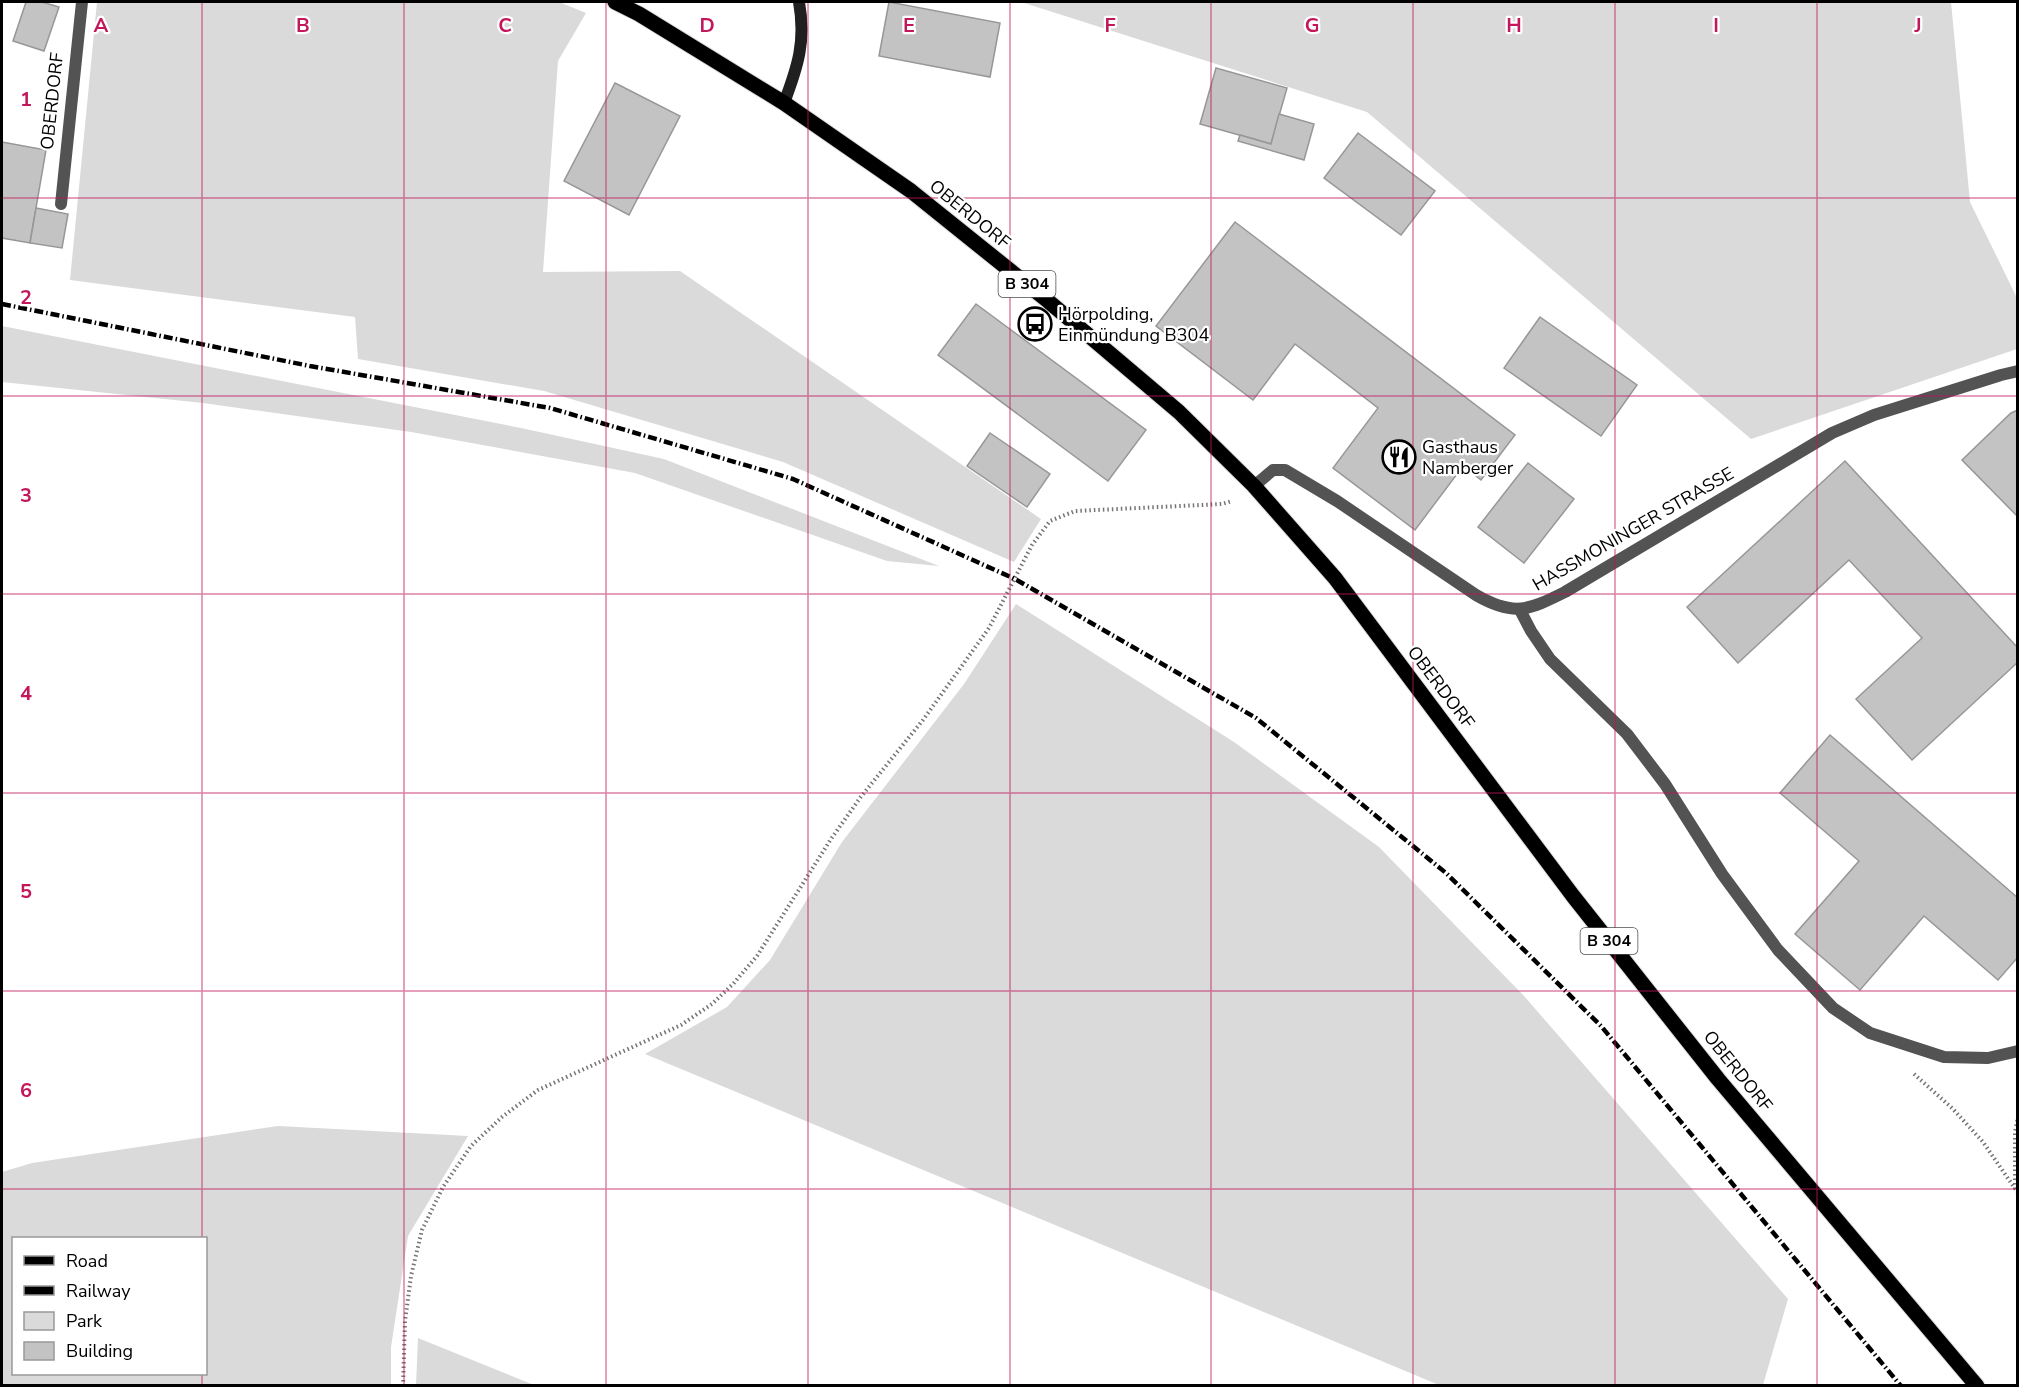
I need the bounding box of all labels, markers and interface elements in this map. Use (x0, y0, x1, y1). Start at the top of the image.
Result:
text: A (94, 12, 109, 39)
text: B (296, 12, 310, 39)
text: C (498, 12, 512, 39)
text: D (699, 12, 715, 39)
text: E (903, 12, 915, 39)
text: F (1104, 12, 1116, 39)
text: G (1305, 12, 1319, 39)
text: H (1506, 12, 1522, 39)
text: I (1713, 12, 1719, 39)
text: J (1913, 12, 1922, 39)
street label: OBERDORF (35, 51, 69, 151)
text: 1 (20, 86, 32, 113)
street label: OBERDORF (925, 174, 1016, 254)
road number: B 304 (998, 271, 1056, 297)
text: 2 (20, 284, 32, 311)
place label: Hörpolding, Einmündung B304 (1058, 302, 1209, 347)
bus stop icon: Hörpolding, Einmündung B304 (1017, 306, 1053, 342)
place label: Gasthaus Namberger (1422, 435, 1514, 480)
restaurant icon: Gasthaus Namberger (1381, 439, 1417, 475)
street label: HASSMONINGER STRASSE (1528, 461, 1738, 597)
text: 3 (20, 482, 32, 509)
street label: OBERDORF (1402, 641, 1480, 733)
text: 4 (20, 680, 32, 707)
text: 5 (20, 878, 32, 905)
road number: B 304 (1580, 928, 1638, 954)
street label: OBERDORF (1698, 1026, 1778, 1117)
text: 6 (20, 1077, 32, 1104)
legend (12, 1237, 207, 1375)
text: Road (66, 1249, 108, 1273)
text: Railway (66, 1279, 131, 1303)
text: Park (66, 1309, 103, 1333)
text: Building (66, 1339, 133, 1363)

